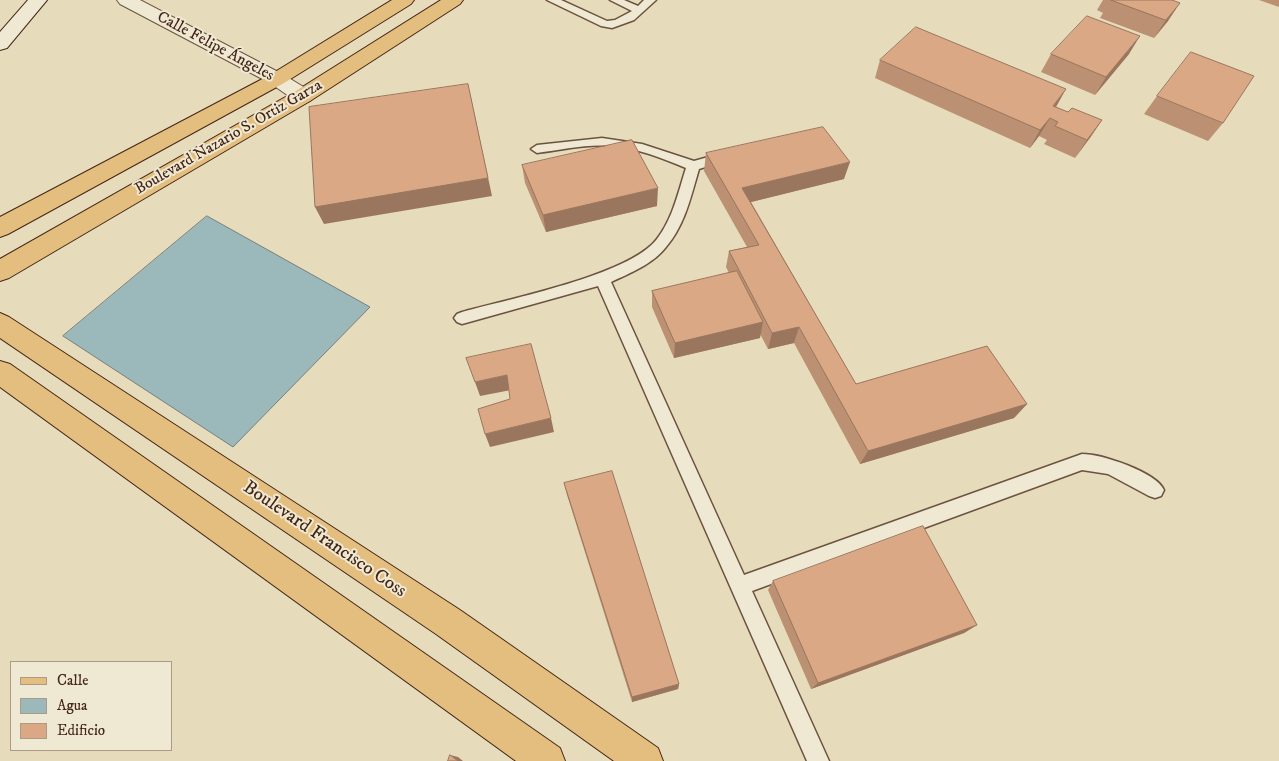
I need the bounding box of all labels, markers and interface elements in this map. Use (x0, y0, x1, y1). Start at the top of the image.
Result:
street label: Calle Felipe Ángeles (153, 8, 277, 86)
street label: Boulevard Nazario S. Ortiz Garza (132, 76, 326, 200)
street label: Boulevard Francisco Coss (238, 477, 410, 603)
legend (10, 661, 172, 751)
text: Calle (57, 671, 89, 690)
text: Agua (57, 696, 87, 715)
text: Edificio (57, 721, 105, 740)

